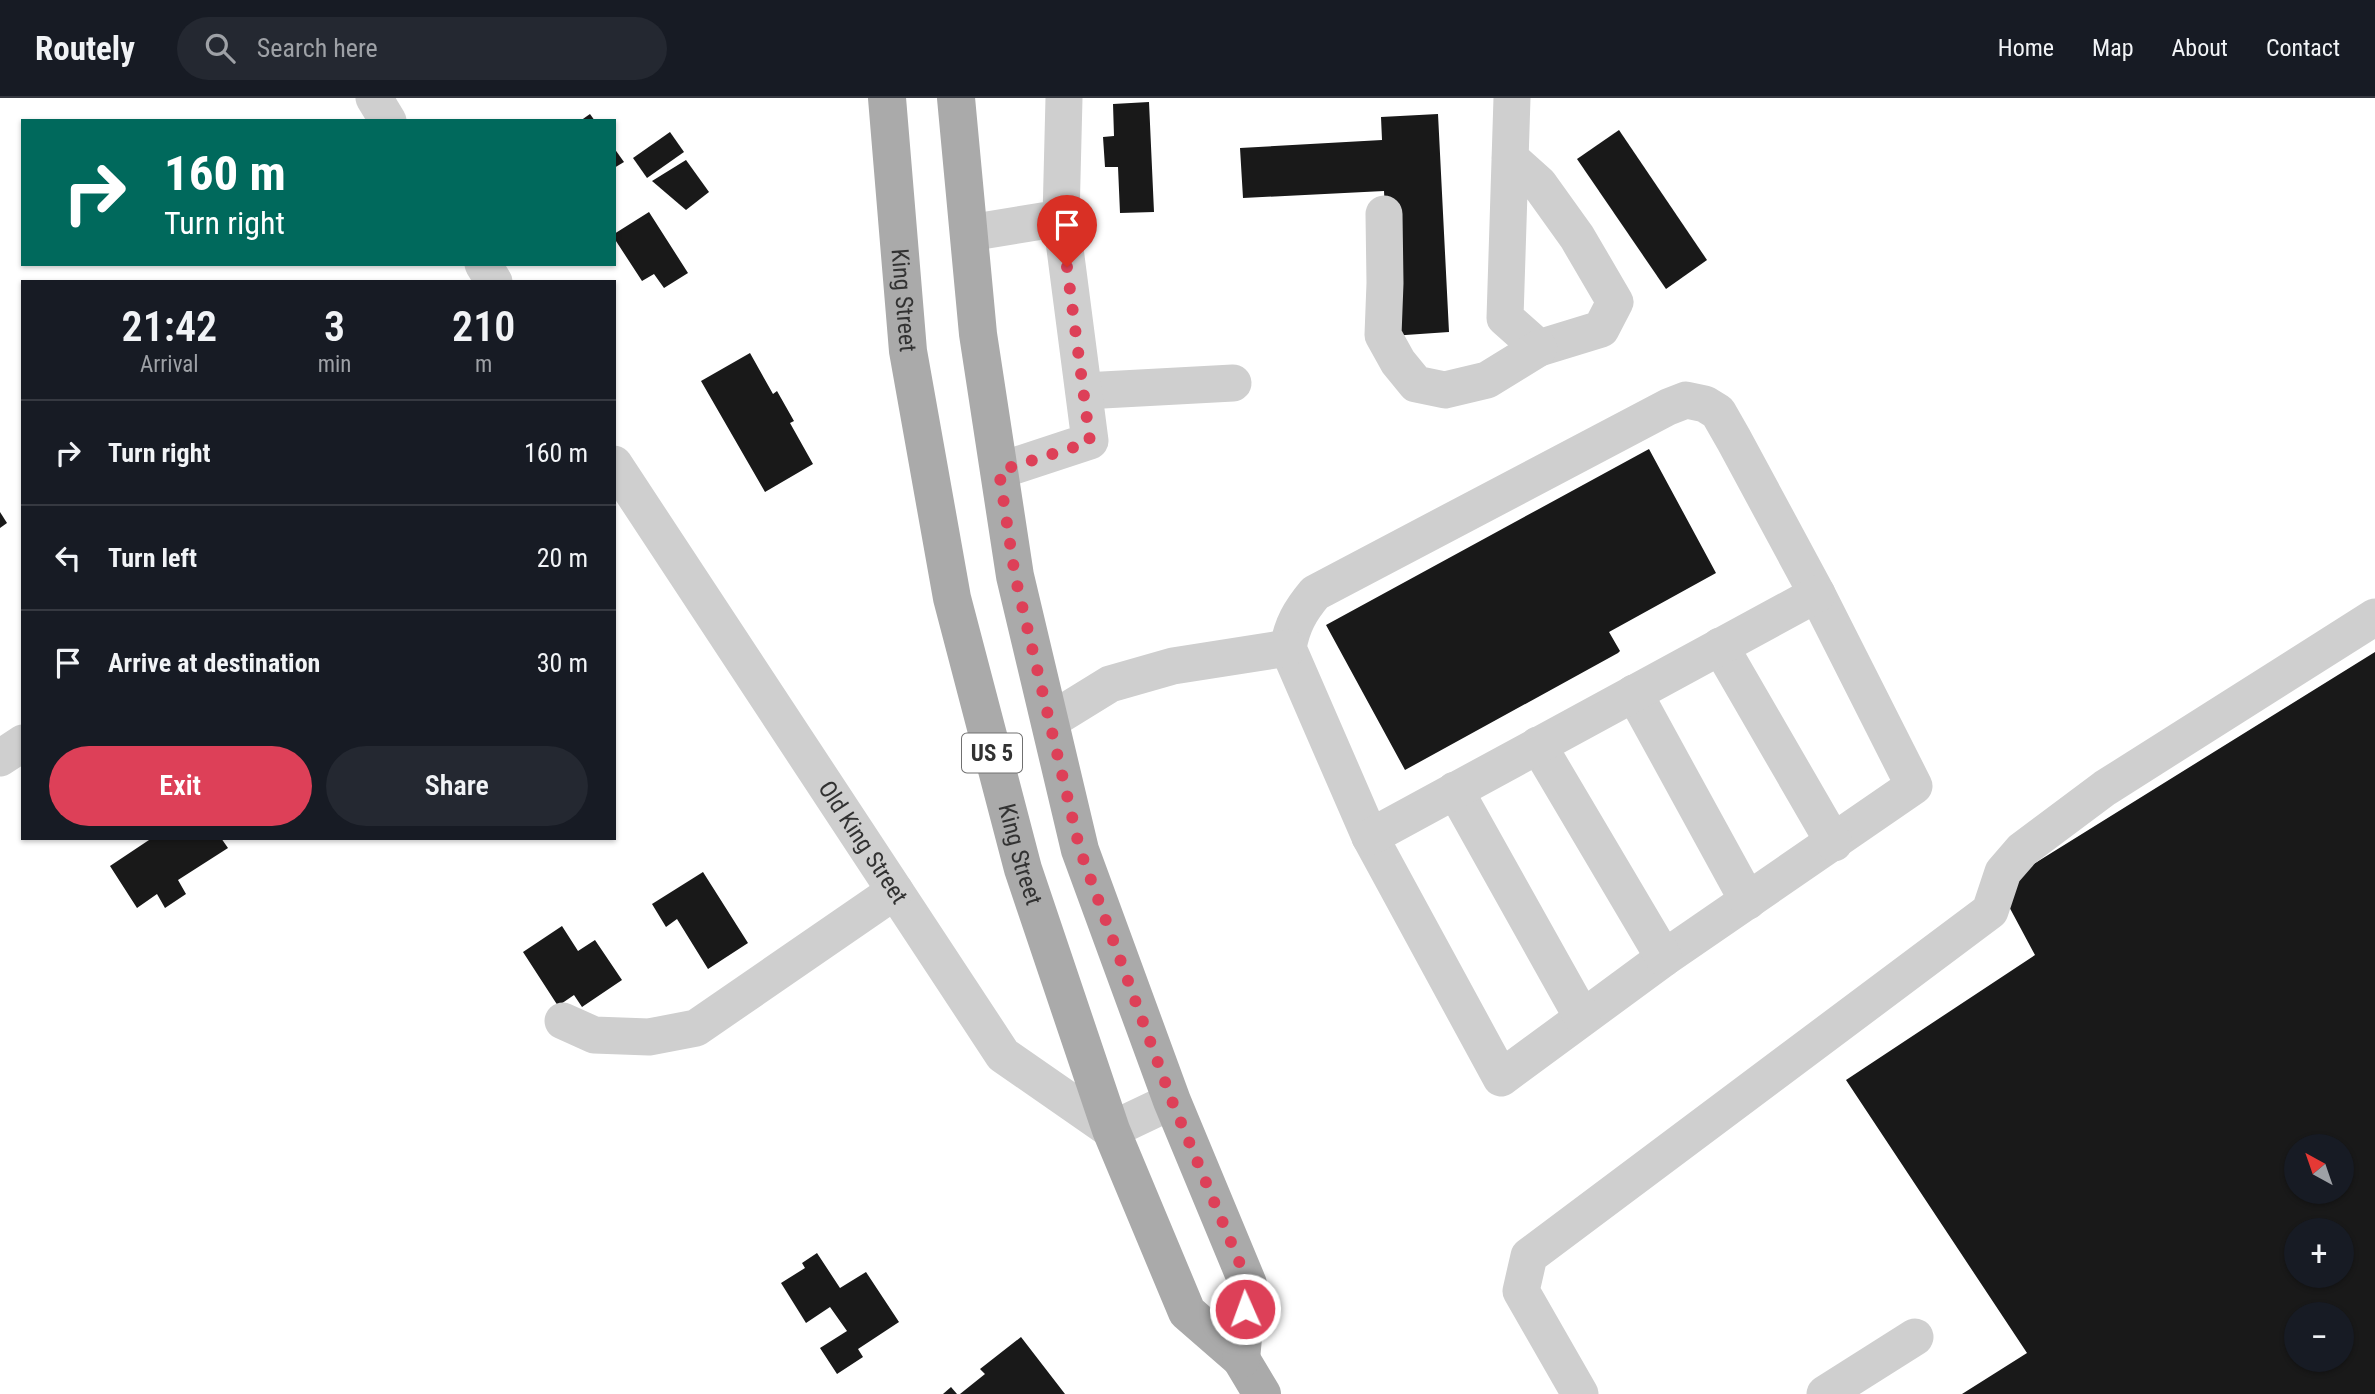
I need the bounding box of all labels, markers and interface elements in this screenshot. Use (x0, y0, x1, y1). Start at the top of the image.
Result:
search box (177, 17, 667, 80)
text: Routely (35, 29, 135, 68)
icon: search (201, 29, 239, 67)
text: Search here (257, 33, 378, 63)
text: Home (1998, 34, 2054, 62)
text: Map (2092, 34, 2134, 62)
text: About (2172, 34, 2228, 62)
text: Contact (2266, 34, 2340, 62)
text: 160 m (164, 145, 286, 202)
icon: right (49, 147, 140, 238)
pin (1037, 195, 1097, 267)
text: Turn right (164, 204, 285, 242)
icon: arrive (1048, 206, 1086, 244)
street label: King Street (886, 247, 922, 353)
text: 21:42 (122, 302, 217, 351)
text: 3 (324, 302, 345, 351)
text: 210 (452, 302, 515, 351)
text: Arrival (140, 351, 199, 378)
text: min (318, 351, 351, 378)
text: m (475, 351, 492, 378)
icon: right (49, 434, 87, 472)
text: Turn right (108, 438, 210, 468)
text: 160 m (524, 438, 588, 468)
icon: left (49, 539, 87, 577)
text: Turn left (108, 543, 197, 573)
text: 20 m (537, 543, 588, 573)
icon: arrive (49, 644, 87, 682)
text: Arrive at destination (108, 648, 320, 678)
text: 30 m (537, 648, 588, 678)
road number: US 5 (962, 734, 1022, 772)
button: Exit (49, 746, 312, 826)
button: Share (326, 746, 588, 826)
street label: Old King Street (813, 776, 914, 909)
street label: King Street (993, 801, 1048, 909)
north arrow (2284, 1134, 2354, 1204)
map controls (2284, 1134, 2354, 1372)
button: + (2284, 1218, 2354, 1288)
position arrow (1208, 1272, 1282, 1346)
button: − (2284, 1302, 2354, 1372)

